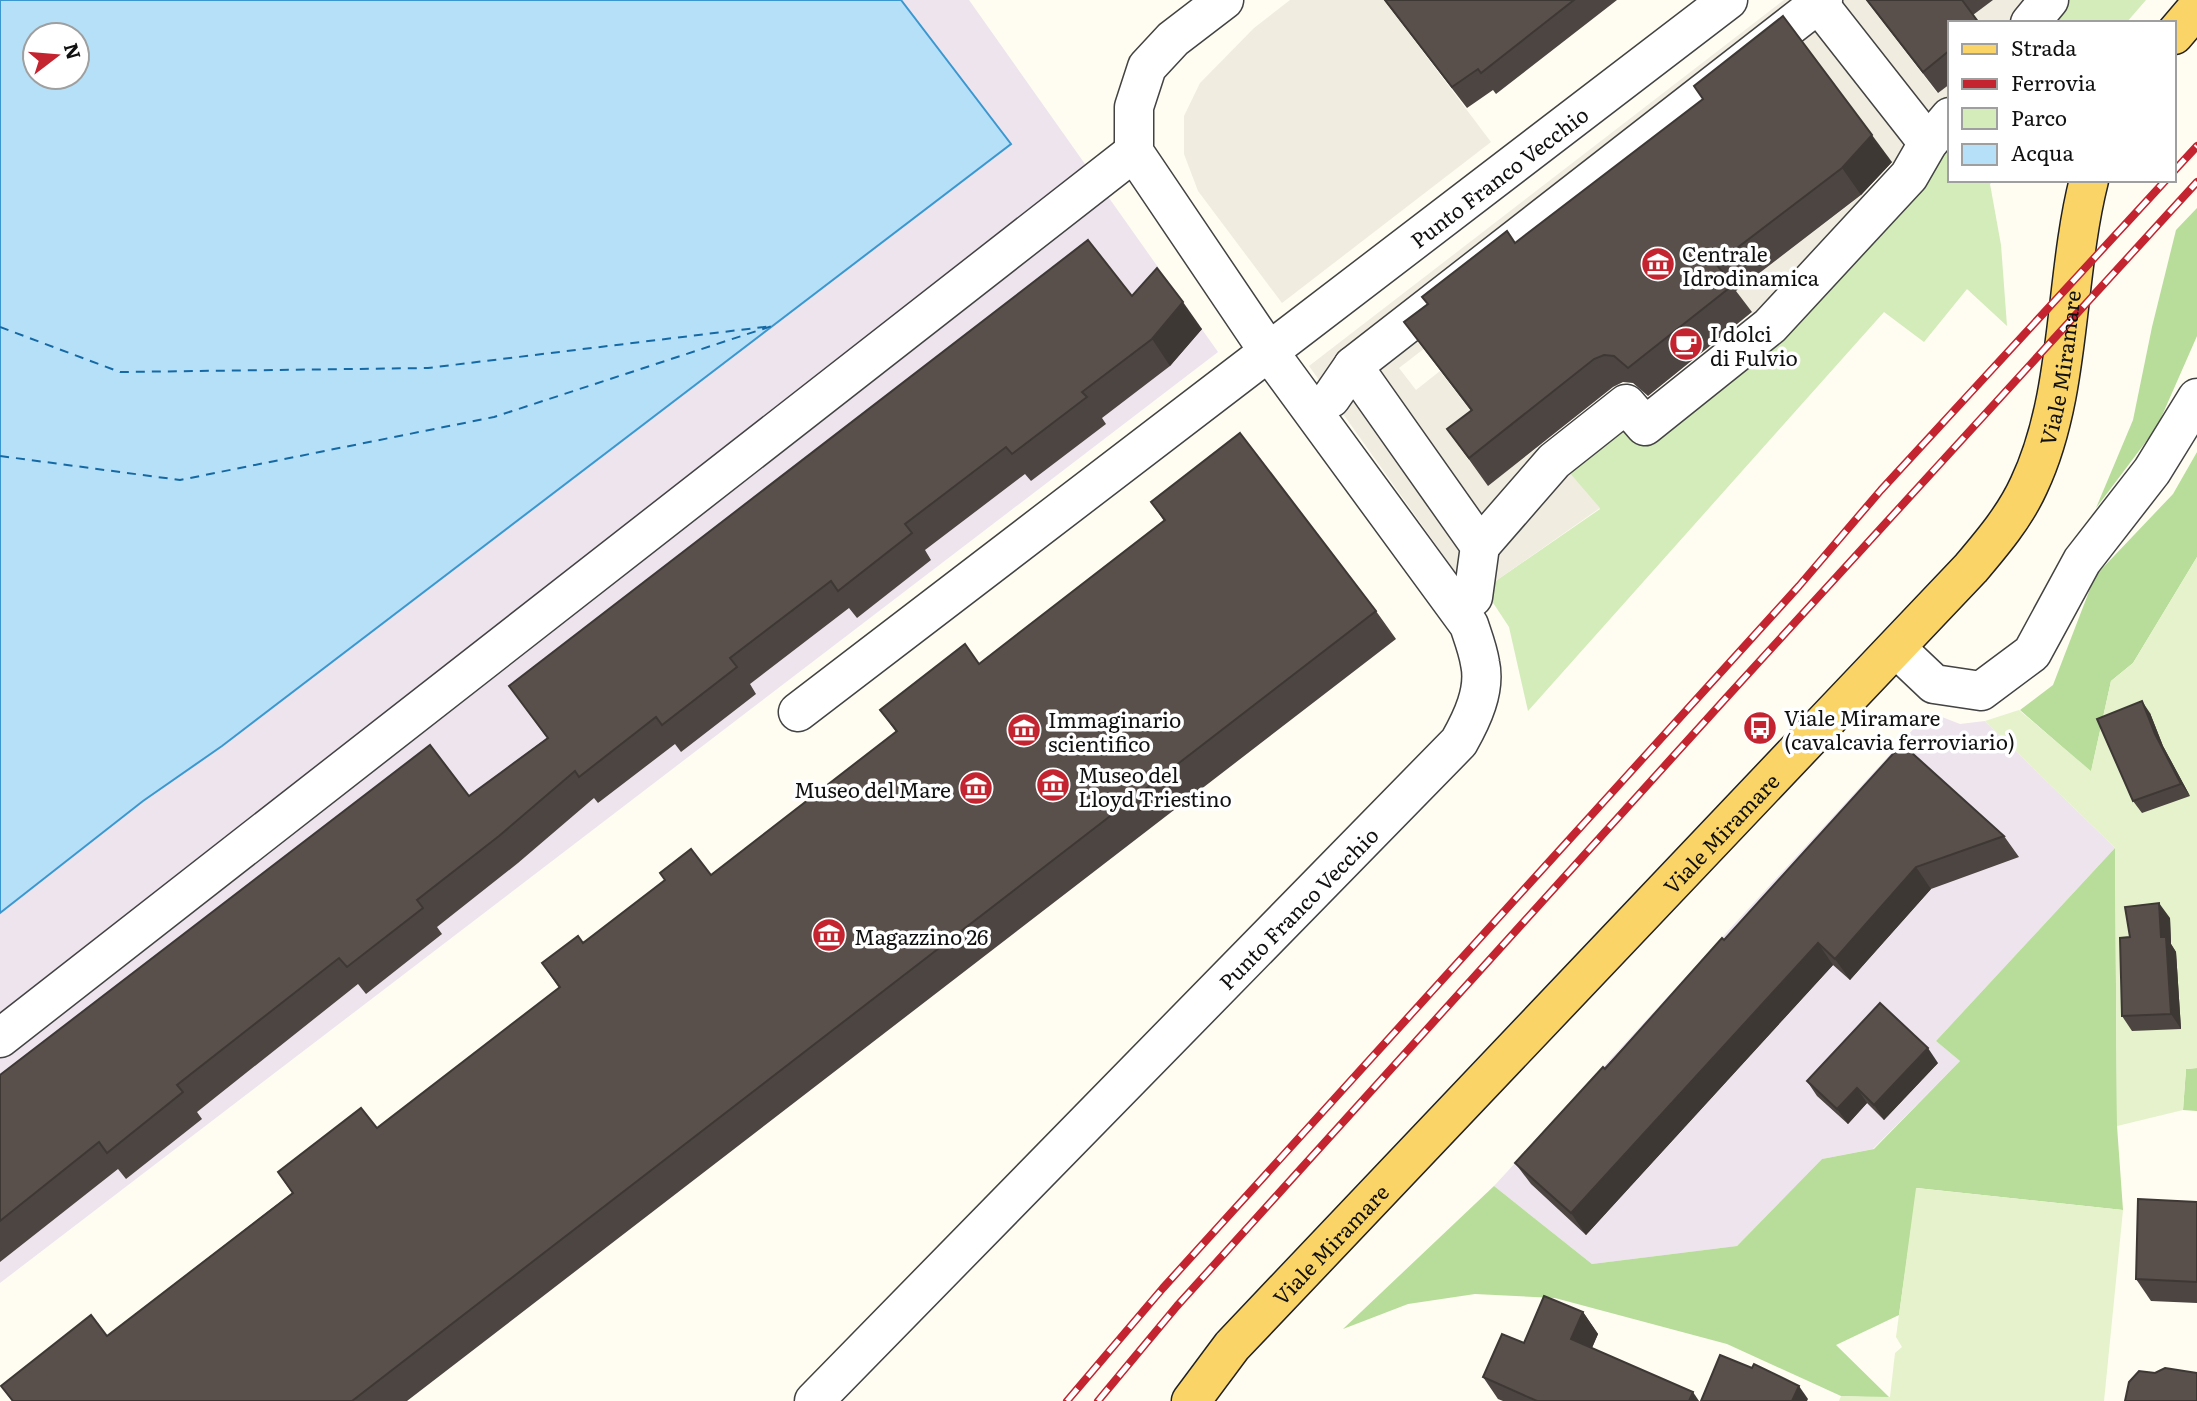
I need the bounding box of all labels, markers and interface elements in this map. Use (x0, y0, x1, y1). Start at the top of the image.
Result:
north arrow (21, 21, 91, 91)
legend (1948, 21, 2176, 182)
text: Strada (2011, 31, 2077, 62)
text: N (58, 40, 89, 63)
text: Ferrovia (2011, 66, 2097, 97)
street label: Punto Franco Vecchio (1403, 98, 1594, 254)
text: Parco (2011, 101, 2067, 132)
text: Acqua (2011, 136, 2074, 167)
place label: Centrale Idrodinamica (1682, 237, 1820, 292)
museum icon: Centrale Idrodinamica (1639, 245, 1677, 283)
street label: Viale Miramare (2030, 288, 2086, 449)
place label: I dolci di Fulvio (1710, 317, 1798, 372)
cafe icon: I dolci di Fulvio (1667, 325, 1705, 363)
place label: Viale Miramare (cavalcavia ferroviario) (1784, 701, 2015, 756)
place label: Immaginario scientifico (1048, 703, 1181, 758)
bus stop icon: Viale Miramare (cavalcavia ferroviario) (1741, 709, 1779, 747)
museum icon: Immaginario scientifico (1005, 711, 1043, 749)
place label: Museo del Lloyd Triestino (1078, 758, 1232, 813)
street label: Viale Miramare (1655, 765, 1785, 900)
museum icon: Museo del Lloyd Triestino (1034, 766, 1072, 804)
museum icon: Museo del Mare (957, 769, 995, 807)
place label: Museo del Mare (794, 773, 951, 804)
street label: Punto Franco Vecchio (1210, 819, 1384, 995)
museum icon: Magazzino 26 (810, 916, 848, 954)
place label: Magazzino 26 (854, 920, 988, 951)
street label: Viale Miramare (1264, 1176, 1395, 1311)

